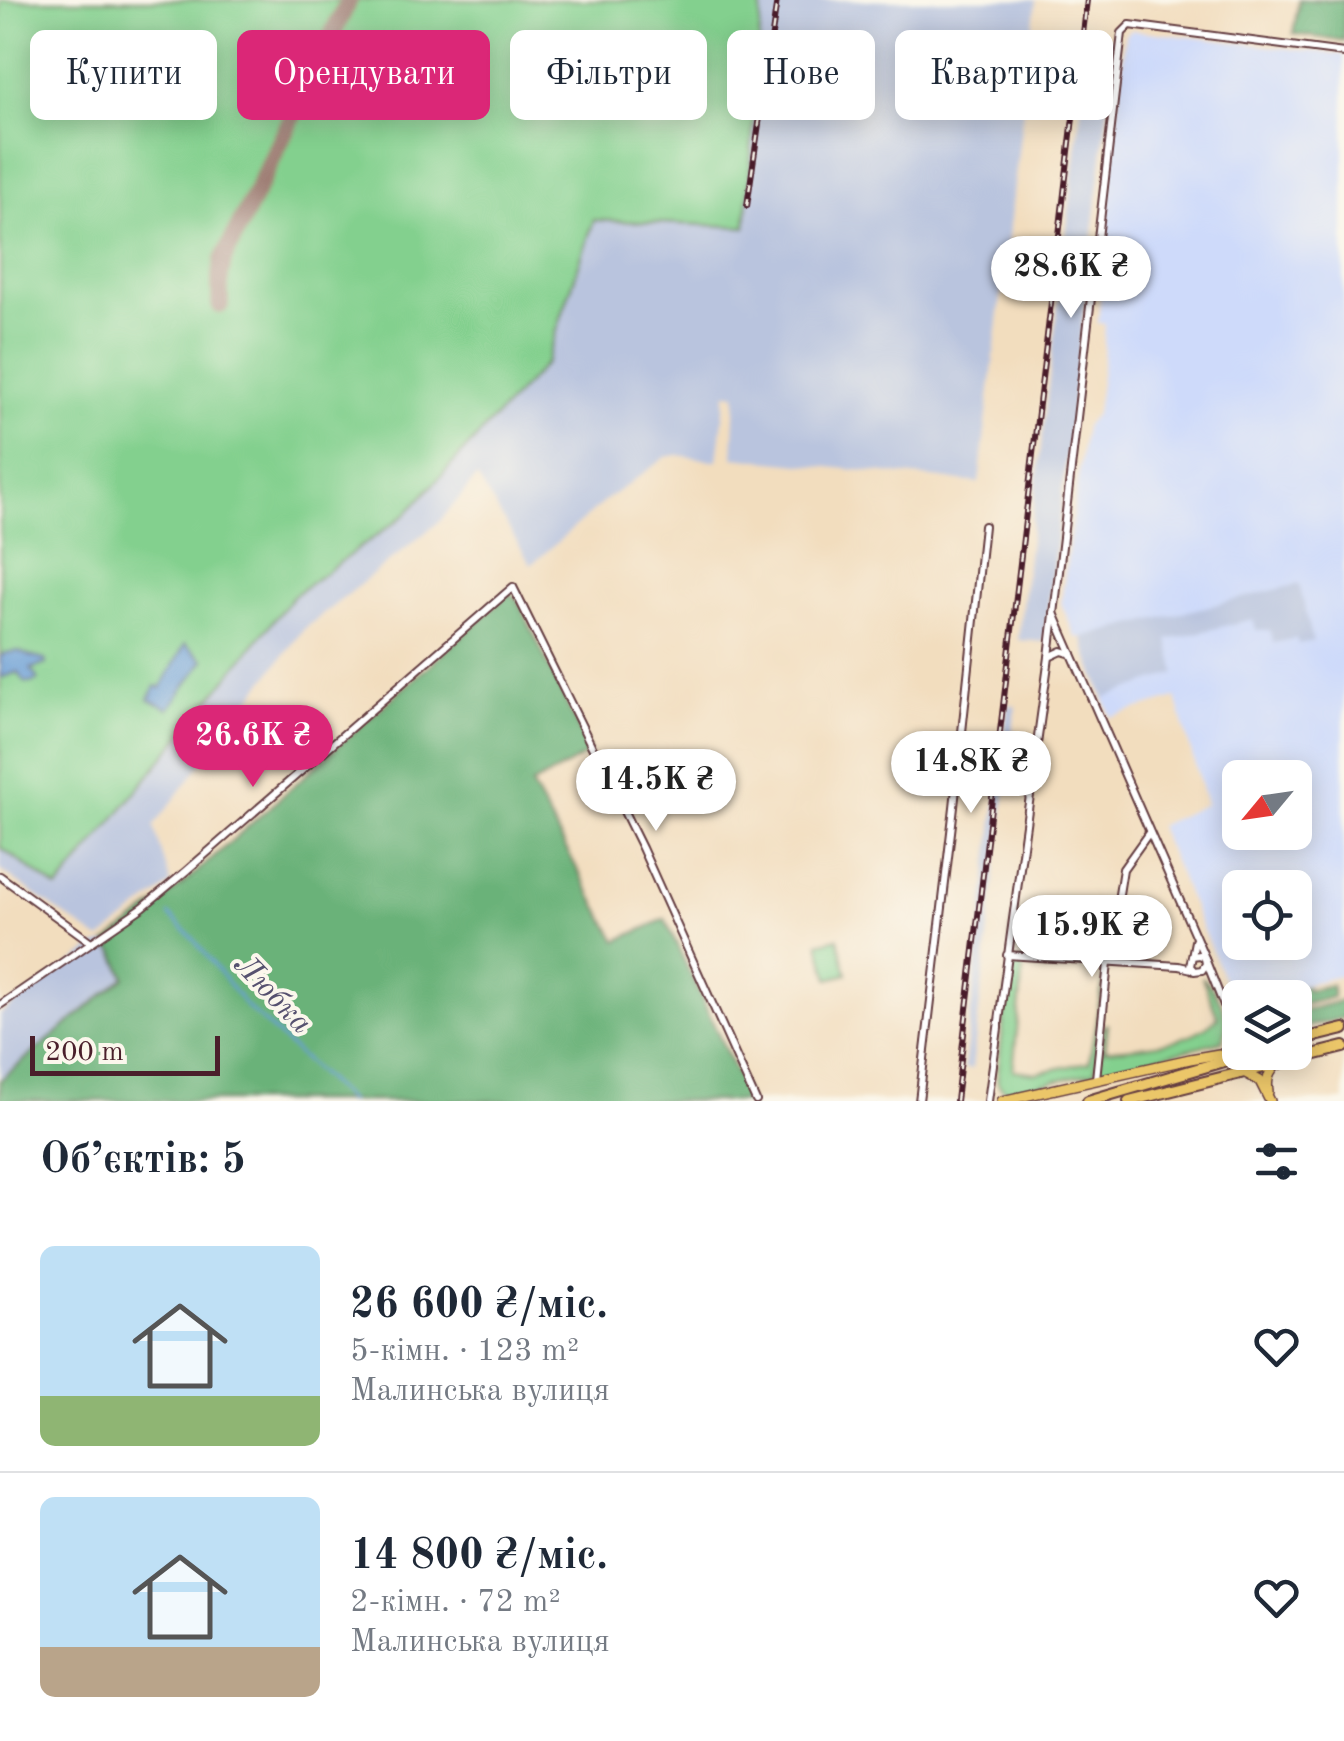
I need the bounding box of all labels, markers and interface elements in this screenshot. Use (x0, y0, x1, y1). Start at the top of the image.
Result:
chip: Купити (30, 30, 217, 120)
chip: Орендувати (237, 30, 490, 120)
chip: Фільтри (510, 30, 707, 120)
chip: Нове (727, 30, 875, 120)
chip: Квартира (895, 30, 1113, 120)
pin: 28.6K ₴ (979, 236, 1163, 321)
text: 28.6K ₴ (1013, 252, 1129, 284)
pin: 26.6K ₴ (161, 705, 345, 790)
text: 26.6K ₴ (195, 721, 311, 753)
pin: 14.8K ₴ (879, 731, 1063, 816)
text: 14.8K ₴ (913, 747, 1029, 779)
pin: 14.5K ₴ (564, 749, 748, 834)
north arrow (1222, 760, 1312, 850)
map controls (1222, 760, 1312, 1070)
text: 14.5K ₴ (598, 765, 714, 797)
button: locate (1222, 870, 1312, 960)
pin: 15.9K ₴ (1000, 895, 1184, 980)
text: 15.9K ₴ (1034, 911, 1150, 943)
water label: Любка (227, 949, 317, 1041)
button: layers (1222, 980, 1312, 1070)
scale bar (30, 1031, 220, 1076)
text: 200 m (45, 1039, 124, 1067)
icon: filters (1249, 1134, 1304, 1189)
text: Об’єктів: 5 (40, 1140, 246, 1182)
text: 26 600 ₴/міс. (350, 1285, 608, 1327)
icon: home (120, 1286, 240, 1406)
icon: heart (1249, 1319, 1304, 1374)
text: 5-кімн. · 123 m² (350, 1336, 579, 1368)
text: Малинська вулиця (350, 1376, 610, 1408)
text: 14 800 ₴/міс. (350, 1536, 608, 1578)
icon: home (120, 1537, 240, 1657)
icon: heart (1249, 1570, 1304, 1625)
text: 2-кімн. · 72 m² (350, 1587, 561, 1619)
text: Малинська вулиця (350, 1627, 610, 1659)

